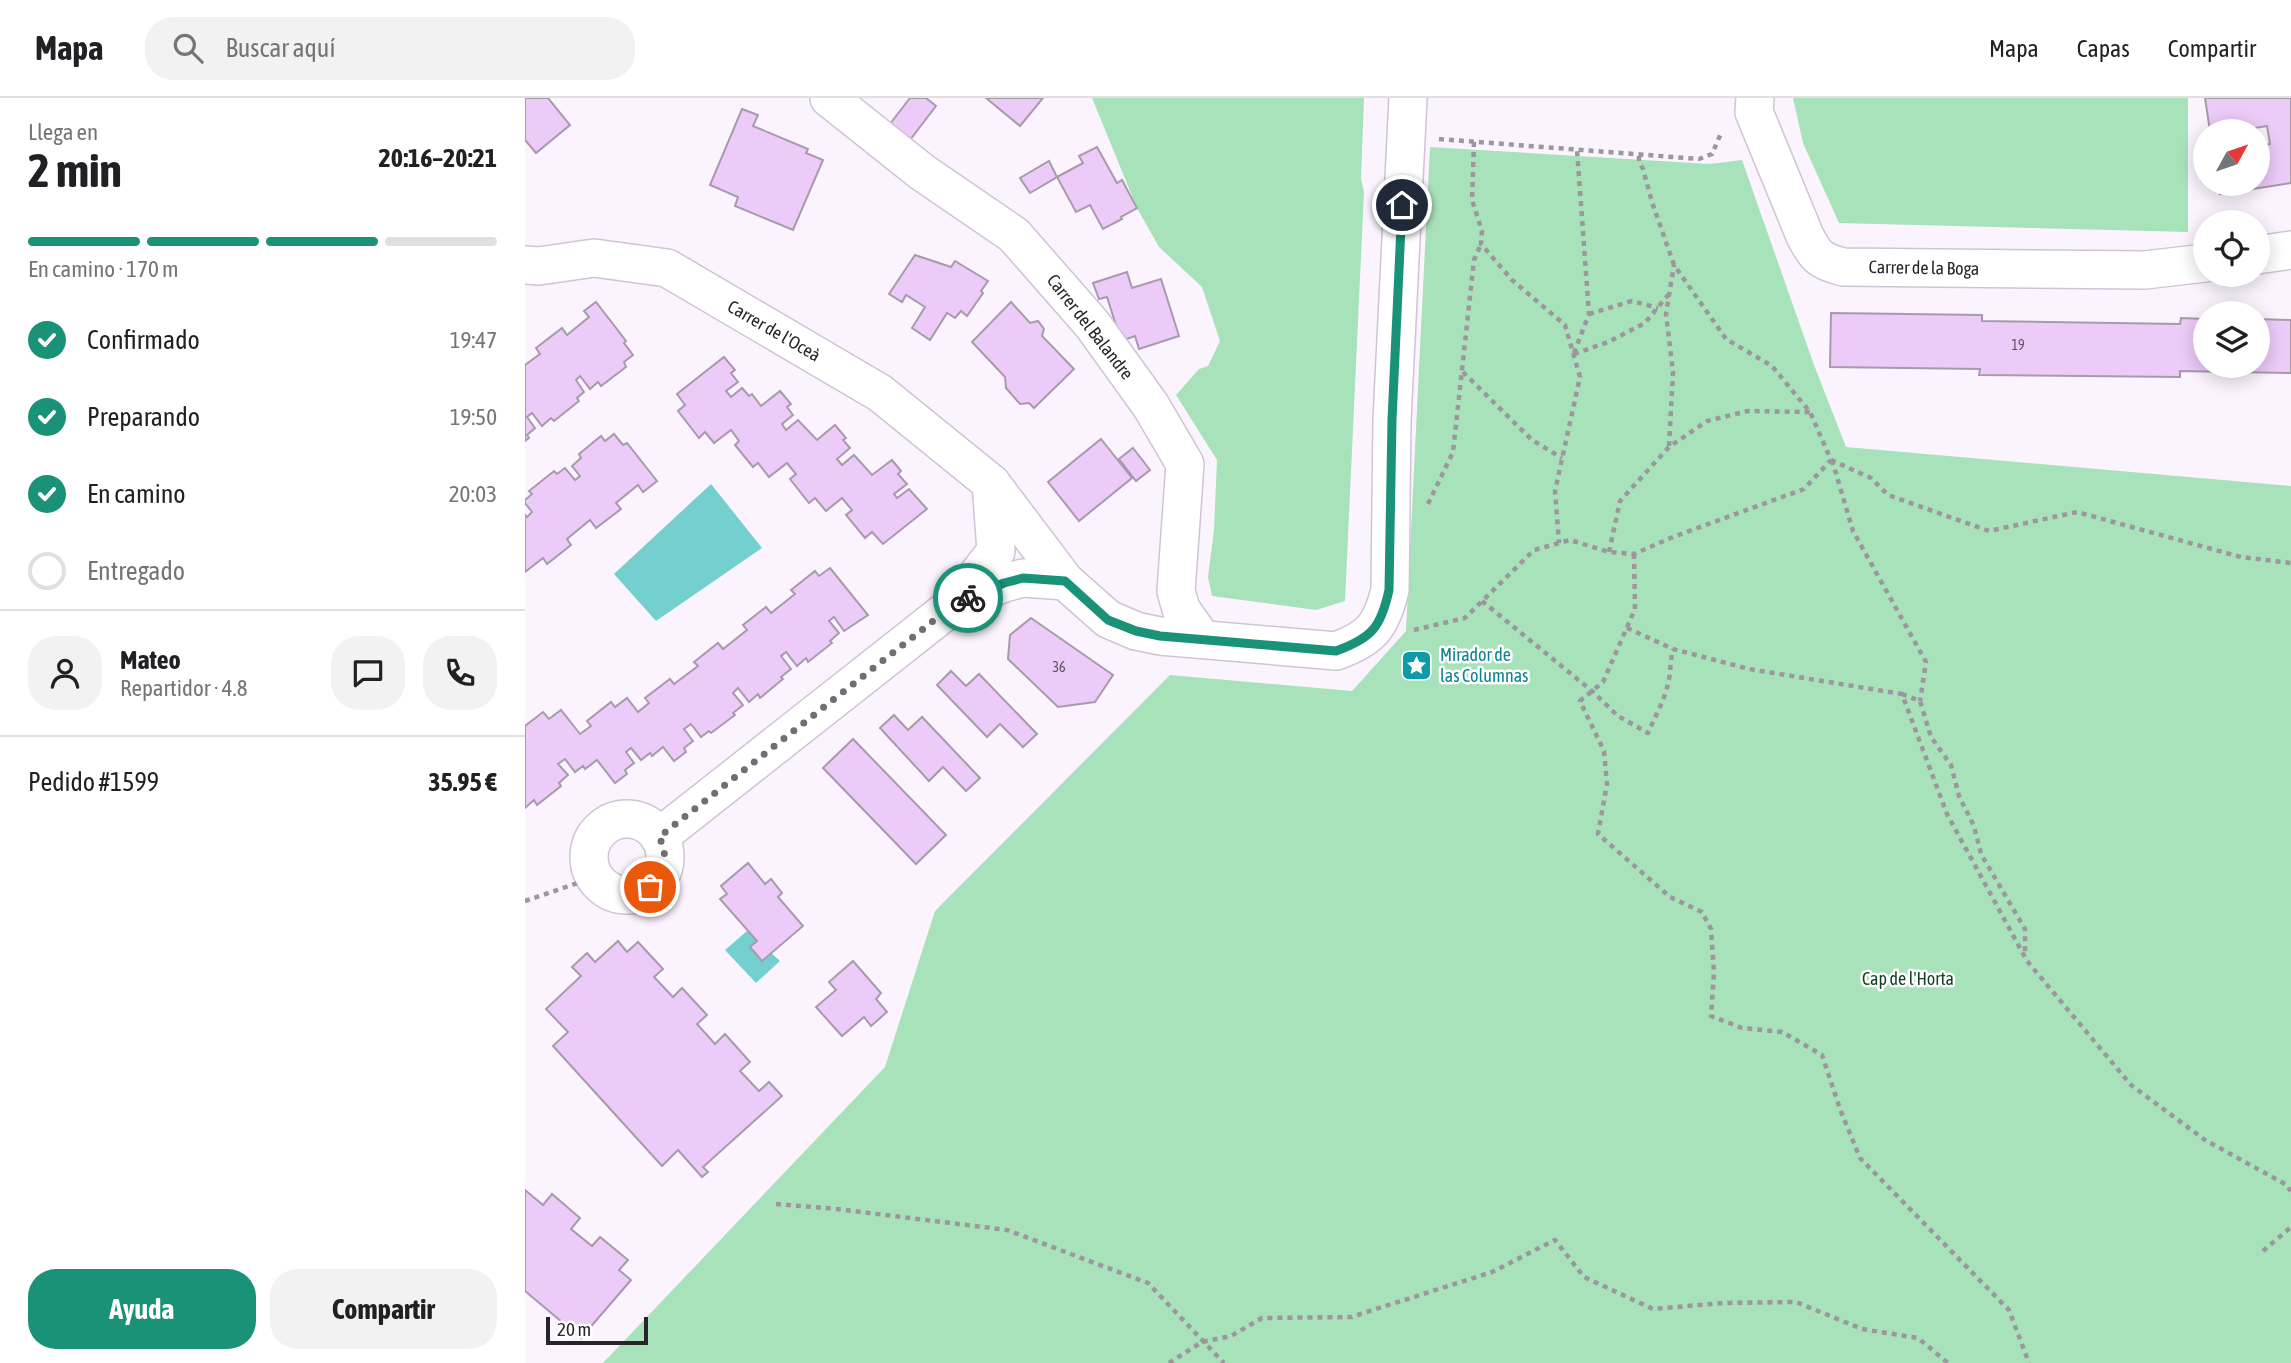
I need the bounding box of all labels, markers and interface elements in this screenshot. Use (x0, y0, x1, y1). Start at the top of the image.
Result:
search box (145, 17, 635, 80)
text: Mapa (35, 29, 103, 67)
icon: search (169, 29, 207, 67)
text: Buscar aquí (225, 33, 335, 63)
text: Mapa (1989, 35, 2039, 62)
text: Capas (2077, 35, 2130, 62)
text: Compartir (2168, 35, 2256, 62)
text: Llega en (28, 119, 98, 145)
north arrow (2193, 119, 2270, 196)
map controls (2193, 119, 2270, 378)
text: 20:16–20:21 (379, 143, 497, 173)
text: 2 min (28, 144, 122, 197)
pin (1372, 175, 1432, 235)
icon: home (1383, 186, 1421, 224)
button: locate (2193, 210, 2270, 287)
text: En camino · 170 m (28, 256, 179, 282)
street label: Carrer de la Boga (1869, 256, 1979, 279)
street label: Carrer del Balandre (1043, 270, 1138, 383)
street label: Carrer de l'Oceà (724, 296, 824, 366)
button: layers (2193, 301, 2270, 378)
icon: check (28, 321, 66, 359)
text: Confirmado (87, 325, 200, 355)
text: 19:47 (450, 327, 497, 353)
house number: 19 (2011, 337, 2025, 353)
icon: check (28, 398, 66, 436)
text: Preparando (87, 402, 200, 432)
text: 19:50 (450, 404, 497, 430)
icon: check (28, 475, 66, 513)
text: En camino (87, 479, 186, 509)
text: 20:03 (449, 481, 497, 507)
text: Entregado (87, 556, 185, 586)
courier (933, 563, 1003, 633)
icon: bike (949, 579, 987, 617)
button: person (28, 636, 102, 710)
button: chat (331, 636, 405, 710)
button: phone (423, 636, 497, 710)
place label: Mirador de las Columnas (1440, 644, 1528, 686)
text: Mateo (120, 645, 181, 675)
place icon: Mirador de las Columnas (1400, 648, 1434, 682)
house number: 36 (1052, 659, 1066, 675)
text: Repartidor · 4.8 (120, 675, 247, 701)
text: Pedido #1599 (28, 767, 159, 797)
text: 35.95 € (428, 767, 497, 797)
pin (620, 857, 680, 917)
icon: bag (631, 868, 669, 906)
park label: Cap de l'Horta (1862, 968, 1954, 989)
button: Ayuda (28, 1269, 256, 1349)
button: Compartir (270, 1269, 497, 1349)
scale bar (546, 1314, 647, 1346)
text: 20 m (557, 1318, 591, 1340)

